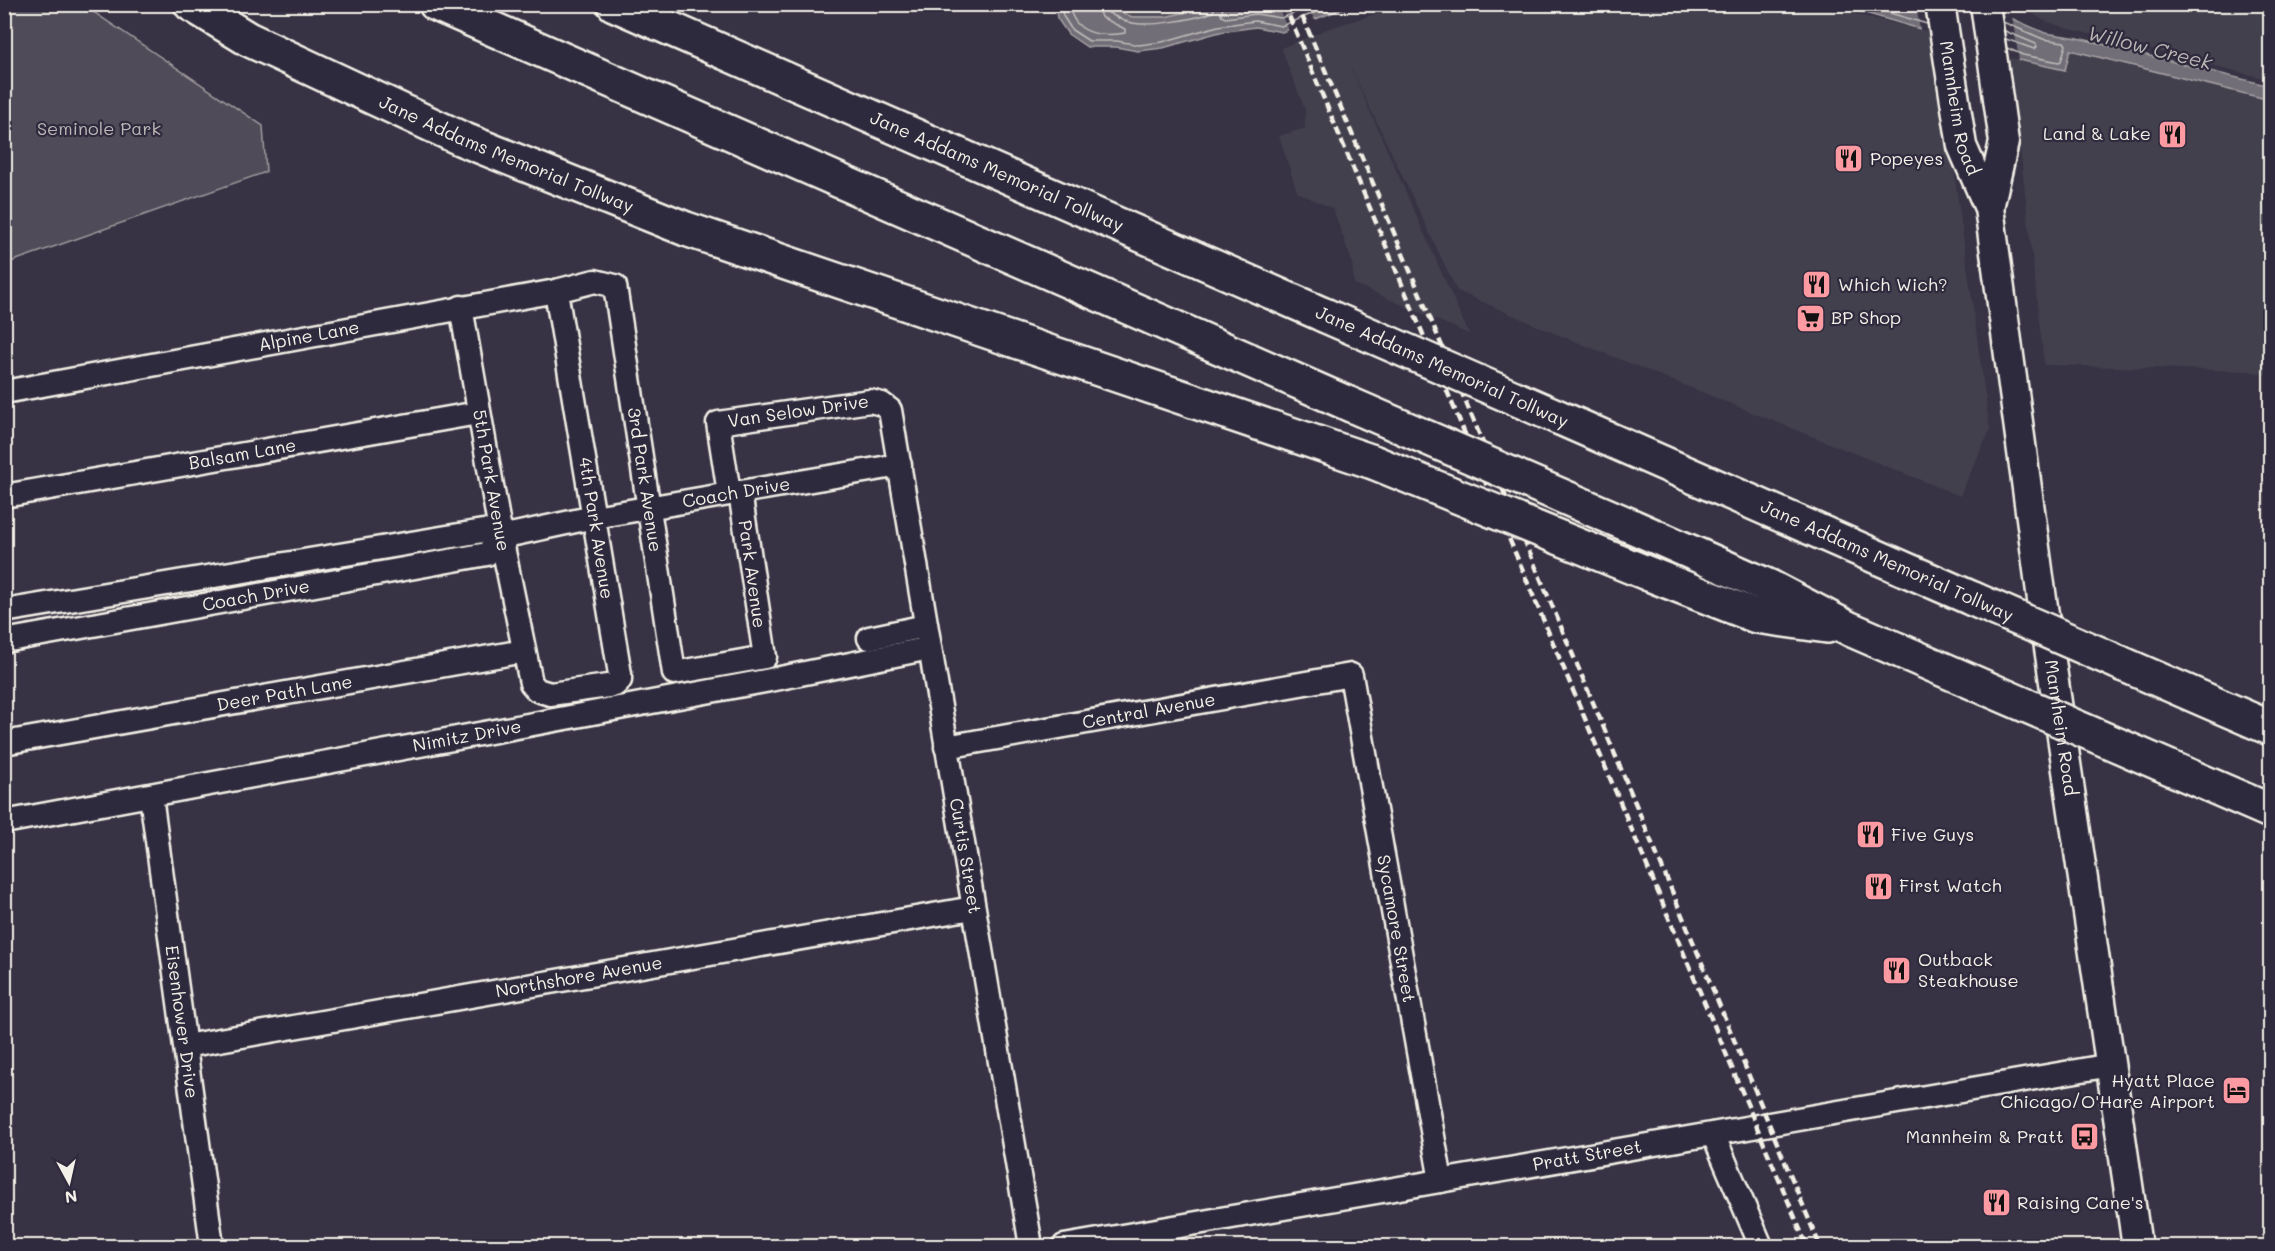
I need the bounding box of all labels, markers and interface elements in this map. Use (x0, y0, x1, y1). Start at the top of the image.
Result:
water label: Willow Creek (2085, 19, 2215, 75)
street label: Mannheim Road (1935, 39, 1986, 179)
street label: Jane Addams Memorial Tollway (376, 89, 638, 218)
street label: Jane Addams Memorial Tollway (867, 105, 1128, 237)
park label: Seminole Park (37, 116, 161, 140)
restaurant icon: Land & Lake (2156, 118, 2188, 150)
place label: Land & Lake (2043, 121, 2151, 145)
restaurant icon: Popeyes (1833, 143, 1865, 175)
place label: Popeyes (1870, 146, 1943, 170)
restaurant icon: Which Wich? (1801, 269, 1833, 301)
place label: Which Wich? (1838, 272, 1948, 296)
street label: Jane Addams Memorial Tollway (1312, 299, 1573, 433)
supermarket icon: BP Shop (1794, 302, 1826, 334)
place label: BP Shop (1831, 305, 1901, 329)
street label: Alpine Lane (256, 314, 361, 356)
street label: Van Selow Drive (726, 388, 870, 432)
street label: 3rd Park Avenue (623, 406, 668, 553)
street label: 5th Park Avenue (468, 408, 517, 553)
street label: Balsam Lane (187, 432, 298, 474)
street label: 4th Park Avenue (574, 455, 620, 600)
street label: Coach Drive (680, 471, 792, 513)
street label: Jane Addams Memorial Tollway (1757, 493, 2018, 627)
street label: Park Avenue (734, 518, 772, 629)
street label: Coach Drive (200, 573, 311, 616)
street label: Mannheim Road (2040, 658, 2084, 797)
street label: Deer Path Lane (215, 669, 354, 716)
street label: Central Avenue (1080, 686, 1217, 734)
street label: Nimitz Drive (411, 713, 523, 757)
street label: Curtis Street (945, 796, 988, 915)
restaurant icon: Five Guys (1854, 819, 1886, 851)
place label: Five Guys (1891, 822, 1974, 846)
street label: Sycamore Street (1372, 853, 1422, 1004)
restaurant icon: First Watch (1862, 870, 1894, 902)
place label: First Watch (1899, 873, 2002, 897)
street label: Eisenhower Drive (160, 944, 205, 1100)
place label: Outback Steakhouse (1918, 947, 2019, 992)
street label: Northshore Avenue (494, 950, 664, 1002)
restaurant icon: Outback Steakhouse (1881, 954, 1913, 986)
place label: Hyatt Place Chicago/O'Hare Airport (2000, 1068, 2215, 1113)
hotel icon: Hyatt Place Chicago/O'Hare Airport (2220, 1075, 2252, 1107)
bus stop icon: Mannheim & Pratt (2069, 1121, 2101, 1153)
place label: Mannheim & Pratt (1906, 1124, 2064, 1148)
street label: Pratt Street (1531, 1133, 1643, 1176)
north arrow (39, 1152, 99, 1212)
text: N (64, 1186, 79, 1209)
restaurant icon: Raising Cane's (1980, 1187, 2012, 1219)
place label: Raising Cane's (2017, 1190, 2144, 1214)

